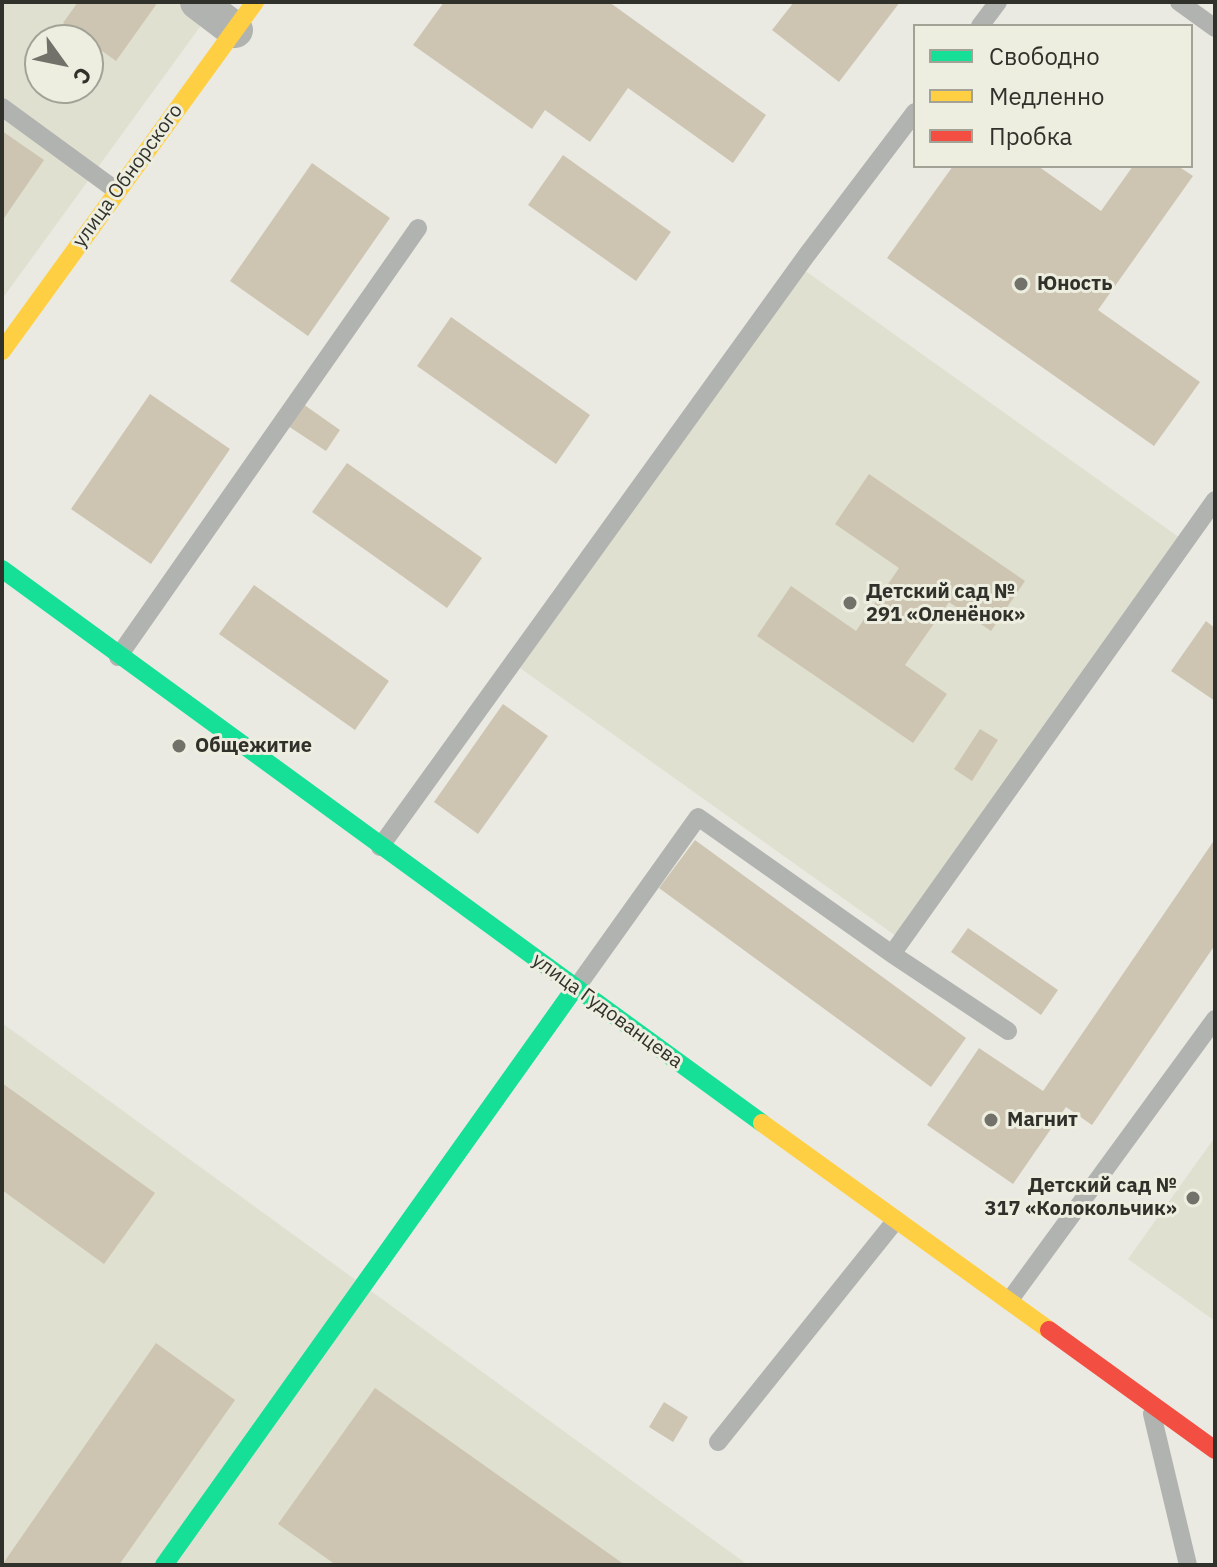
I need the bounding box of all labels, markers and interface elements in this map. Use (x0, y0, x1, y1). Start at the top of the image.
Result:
north arrow (24, 24, 104, 104)
legend (913, 24, 1193, 168)
text: Свободно (989, 40, 1100, 72)
text: С (67, 62, 99, 90)
text: Медленно (989, 80, 1105, 112)
street label: улица Обнорского (68, 100, 188, 252)
text: Пробка (989, 120, 1072, 152)
place label: Юность (1037, 272, 1112, 296)
marker: Юность (1012, 275, 1030, 293)
place label: Детский сад № 291 «Оленёнок» (866, 580, 1025, 627)
marker: Детский сад № 291 «Оленёнок» (841, 594, 859, 612)
place label: Общежитие (195, 734, 312, 758)
marker: Общежитие (170, 737, 188, 755)
street label: улица Гудованцева (527, 948, 687, 1074)
place label: Магнит (1007, 1108, 1078, 1132)
marker: Магнит (982, 1111, 1000, 1129)
place label: Детский сад № 317 «Колокольчик» (984, 1174, 1177, 1221)
marker: Детский сад № 317 «Колокольчик» (1184, 1189, 1202, 1207)

